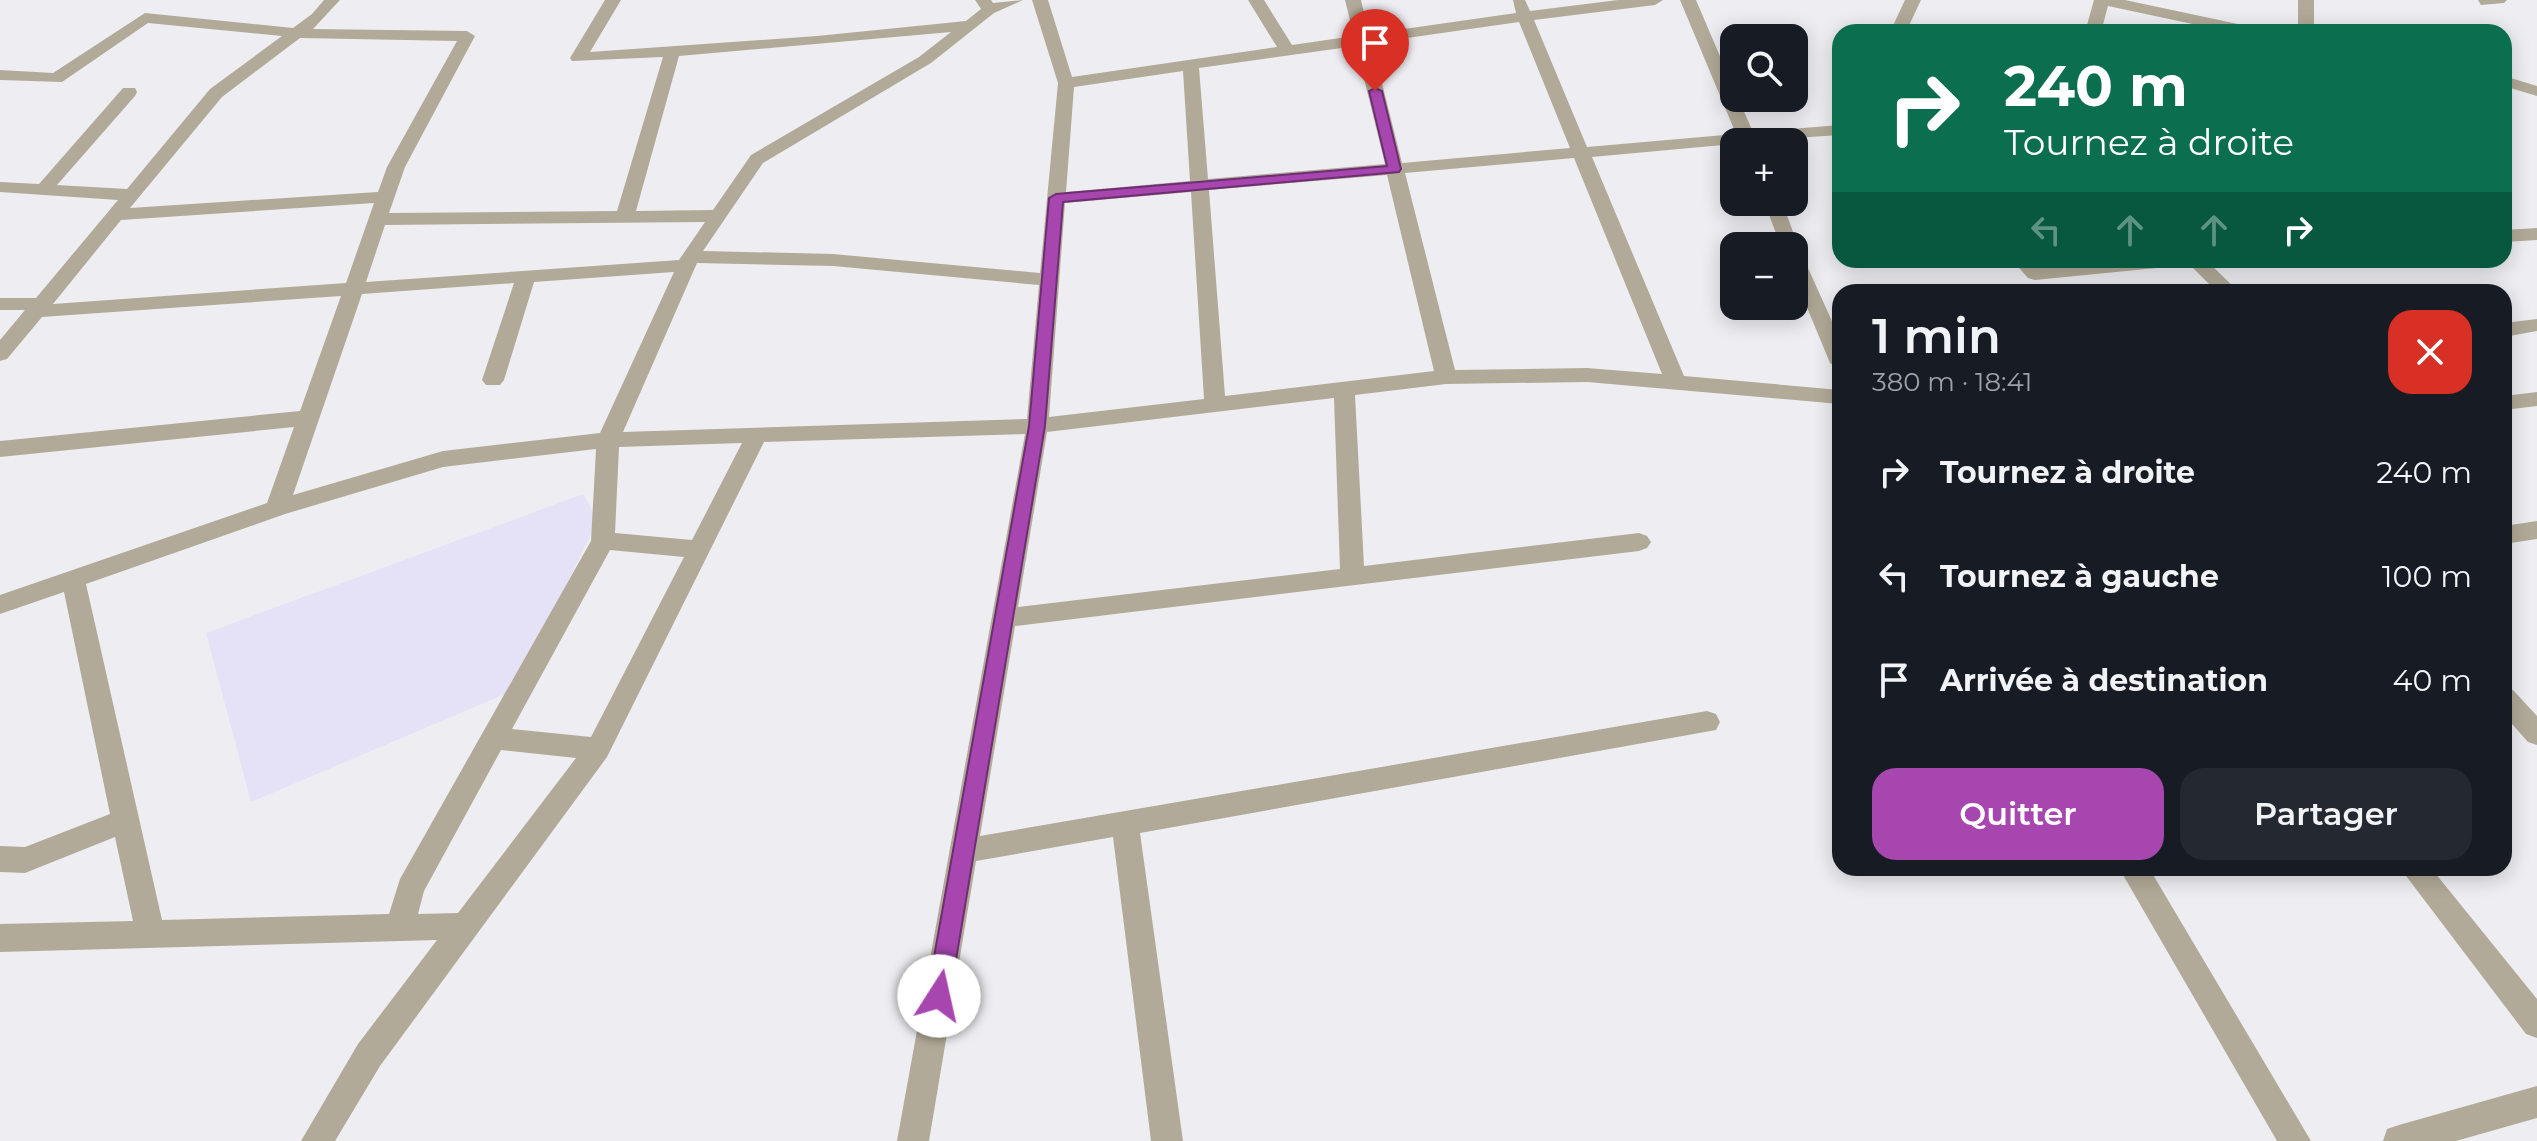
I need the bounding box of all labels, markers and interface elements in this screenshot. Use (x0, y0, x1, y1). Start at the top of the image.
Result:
pin (1341, 9, 1409, 91)
icon: arrive (1353, 21, 1397, 65)
map controls (1720, 24, 1808, 320)
button: search (1720, 24, 1808, 112)
text: 240 m (2004, 52, 2188, 120)
icon: right (1872, 56, 1976, 160)
text: Tournez à droite (2004, 120, 2294, 164)
button: + (1720, 128, 1808, 216)
icon: left (2024, 208, 2068, 252)
icon: ahead (2108, 208, 2152, 252)
icon: ahead (2192, 208, 2236, 252)
icon: right (2276, 208, 2320, 252)
button: − (1720, 232, 1808, 320)
text: 1 min (1872, 307, 2001, 365)
button: close (2388, 310, 2472, 394)
text: 380 m · 18:41 (1872, 366, 2032, 398)
icon: right (1872, 450, 1916, 494)
text: Tournez à droite (1940, 454, 2195, 491)
text: 240 m (2376, 454, 2472, 491)
icon: left (1872, 554, 1916, 598)
text: Tournez à gauche (1940, 558, 2219, 595)
text: 100 m (2382, 558, 2472, 595)
icon: arrive (1872, 658, 1916, 702)
text: Arrivée à destination (1940, 662, 2268, 699)
text: 40 m (2393, 662, 2472, 699)
button: Quitter (1872, 768, 2164, 860)
button: Partager (2180, 768, 2472, 860)
position arrow (897, 954, 981, 1038)

